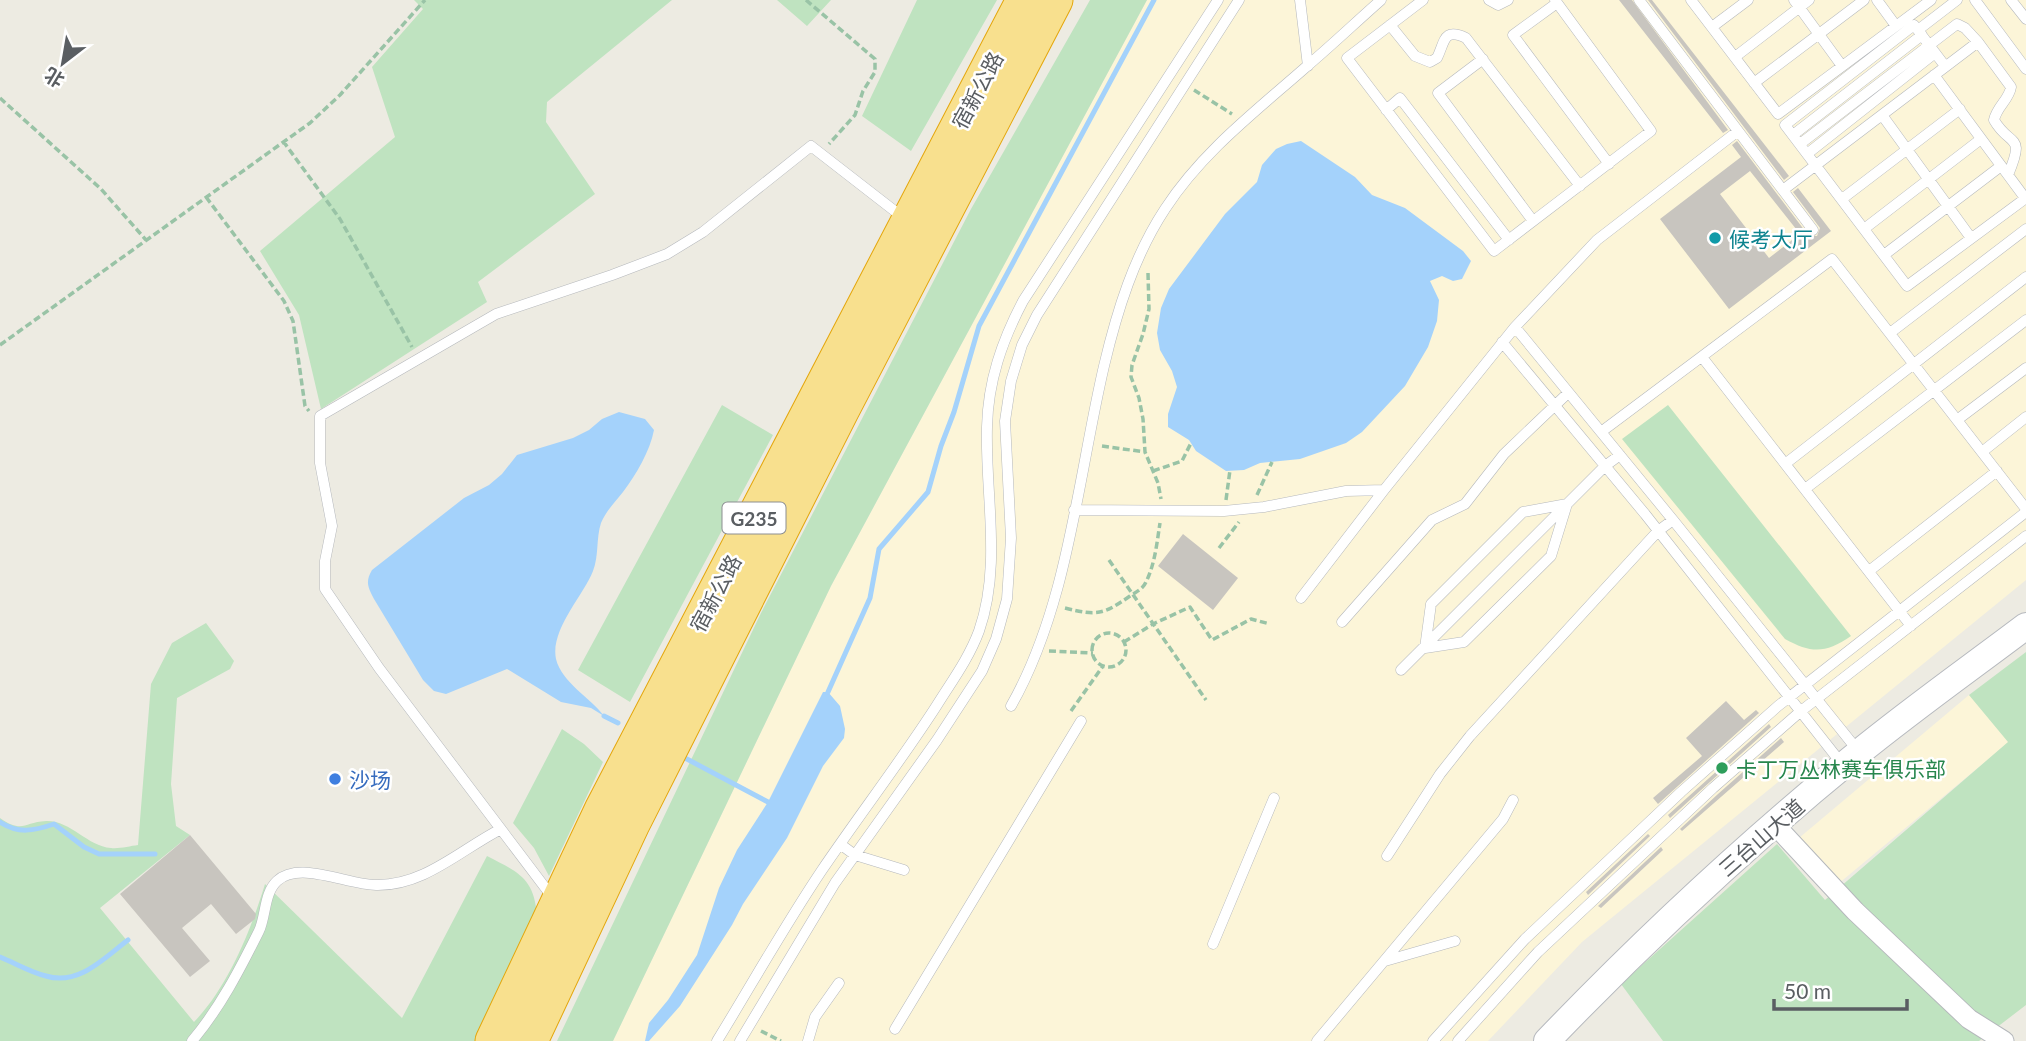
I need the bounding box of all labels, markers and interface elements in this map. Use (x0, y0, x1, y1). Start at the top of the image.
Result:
north arrow (28, 28, 98, 98)
street label: 宿新公路 (946, 47, 1008, 133)
text: 北 (40, 63, 68, 93)
place label: 候考大厅 (1729, 226, 1813, 251)
marker: 候考大厅 (1707, 230, 1723, 246)
road number: G235 (722, 503, 786, 534)
street label: 宿新公路 (684, 550, 746, 636)
place label: 卡丁万丛林赛车俱乐部 (1736, 756, 1946, 781)
marker: 卡丁万丛林赛车俱乐部 (1714, 760, 1730, 776)
place label: 沙场 (349, 767, 391, 792)
marker: 沙场 (327, 771, 343, 787)
street label: 三台山大道 (1713, 793, 1809, 881)
scale bar (1774, 968, 1907, 1012)
text: 50 m (1784, 978, 1831, 1003)

